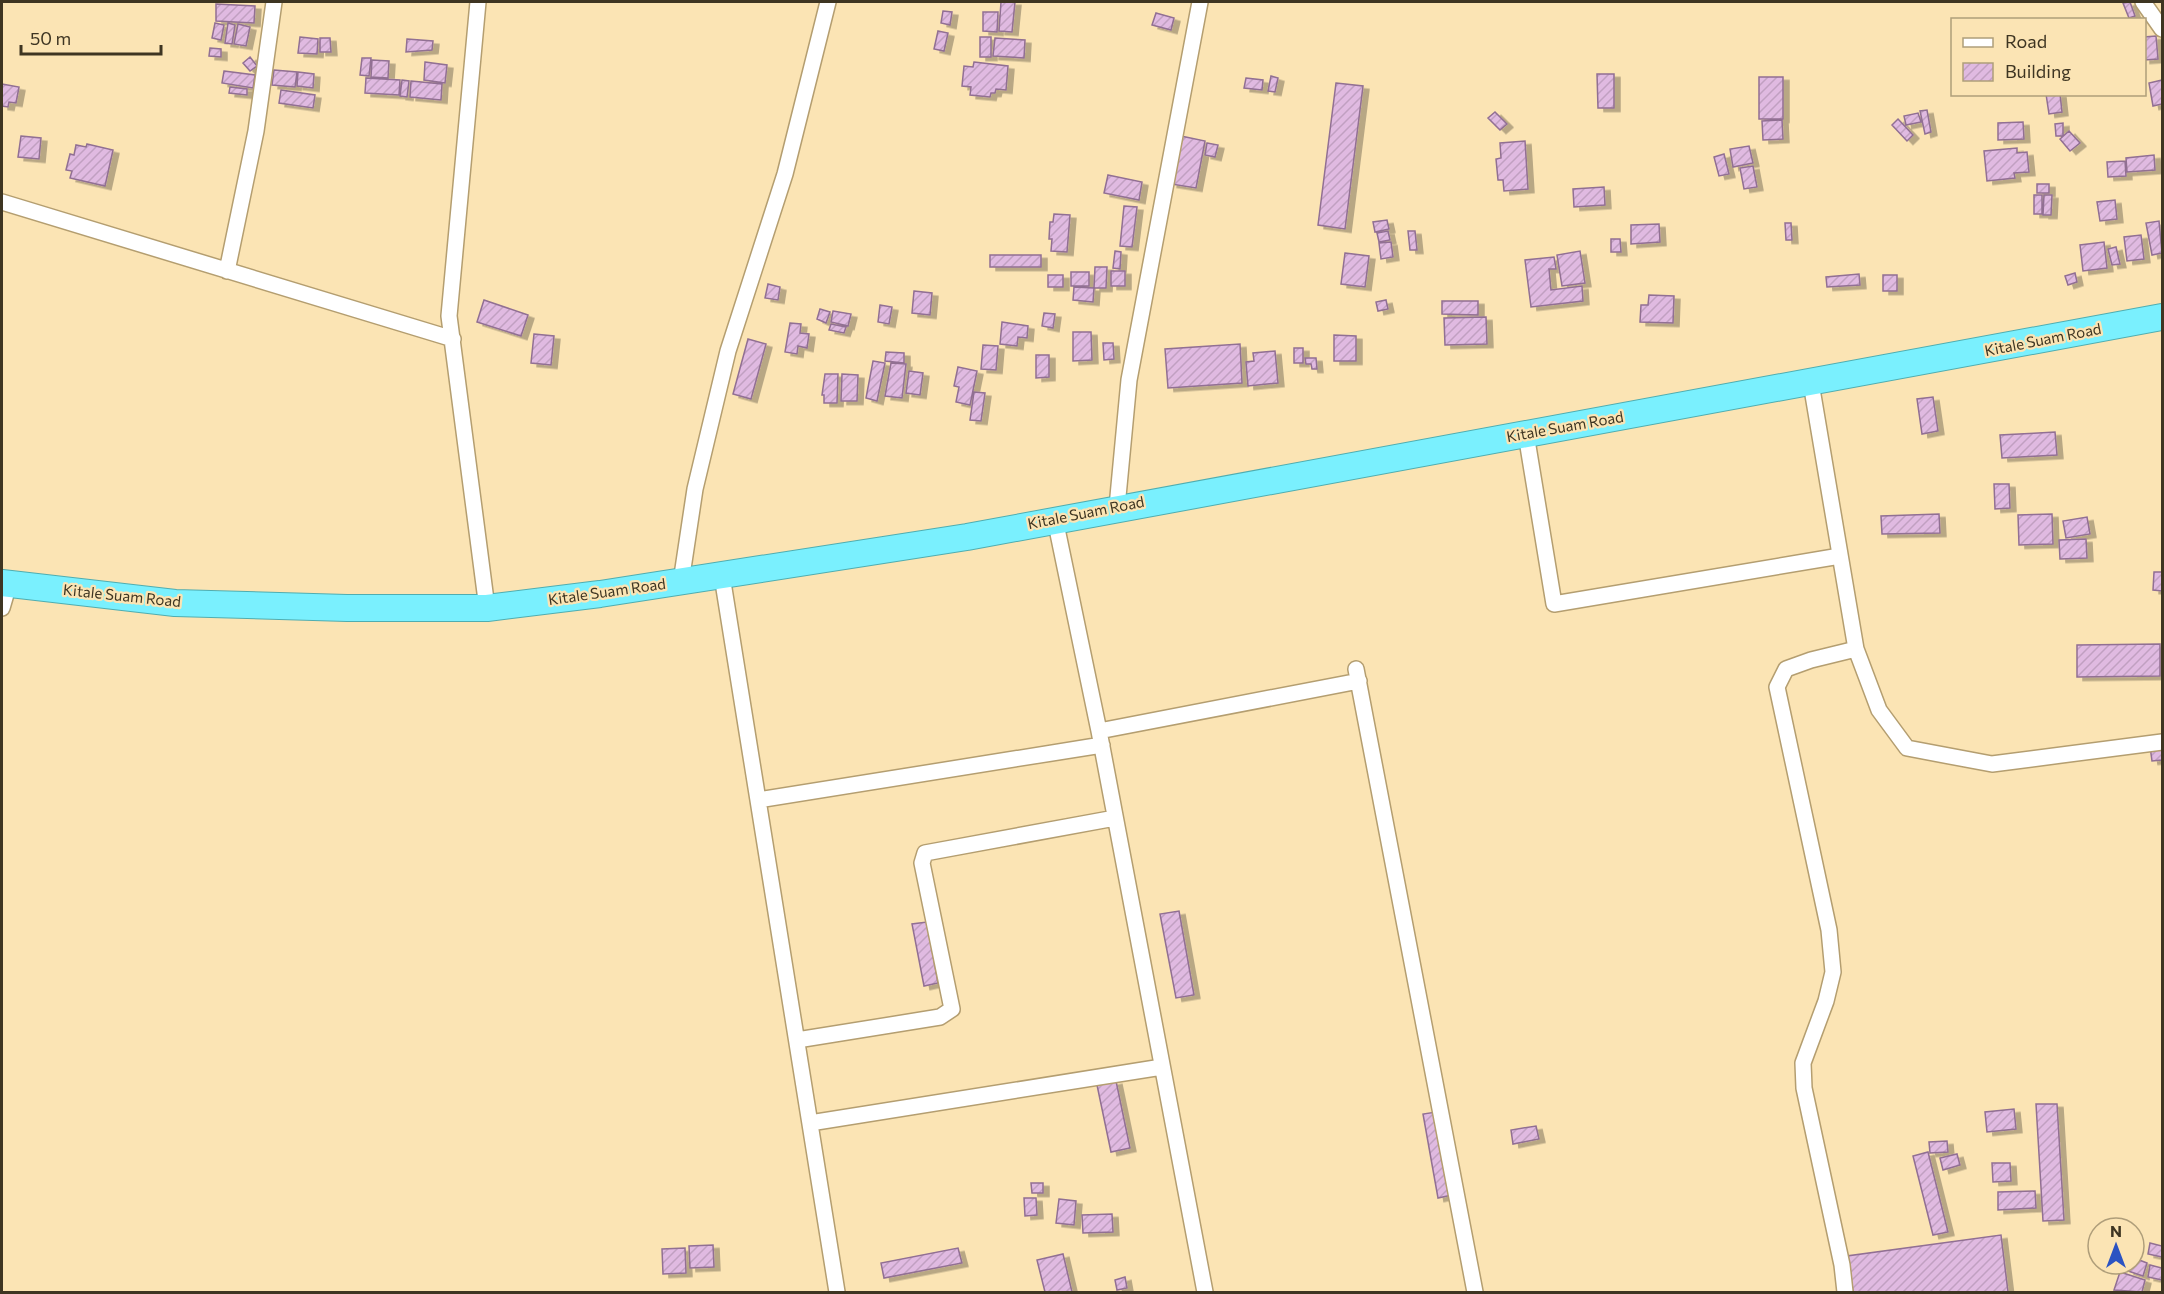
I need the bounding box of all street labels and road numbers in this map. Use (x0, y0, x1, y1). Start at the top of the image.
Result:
street label: Kitale Suam Road (1983, 319, 2103, 359)
street label: Kitale Suam Road (1505, 407, 1625, 445)
street label: Kitale Suam Road (1026, 492, 1146, 532)
street label: Kitale Suam Road (547, 574, 667, 608)
street label: Kitale Suam Road (62, 580, 182, 610)

